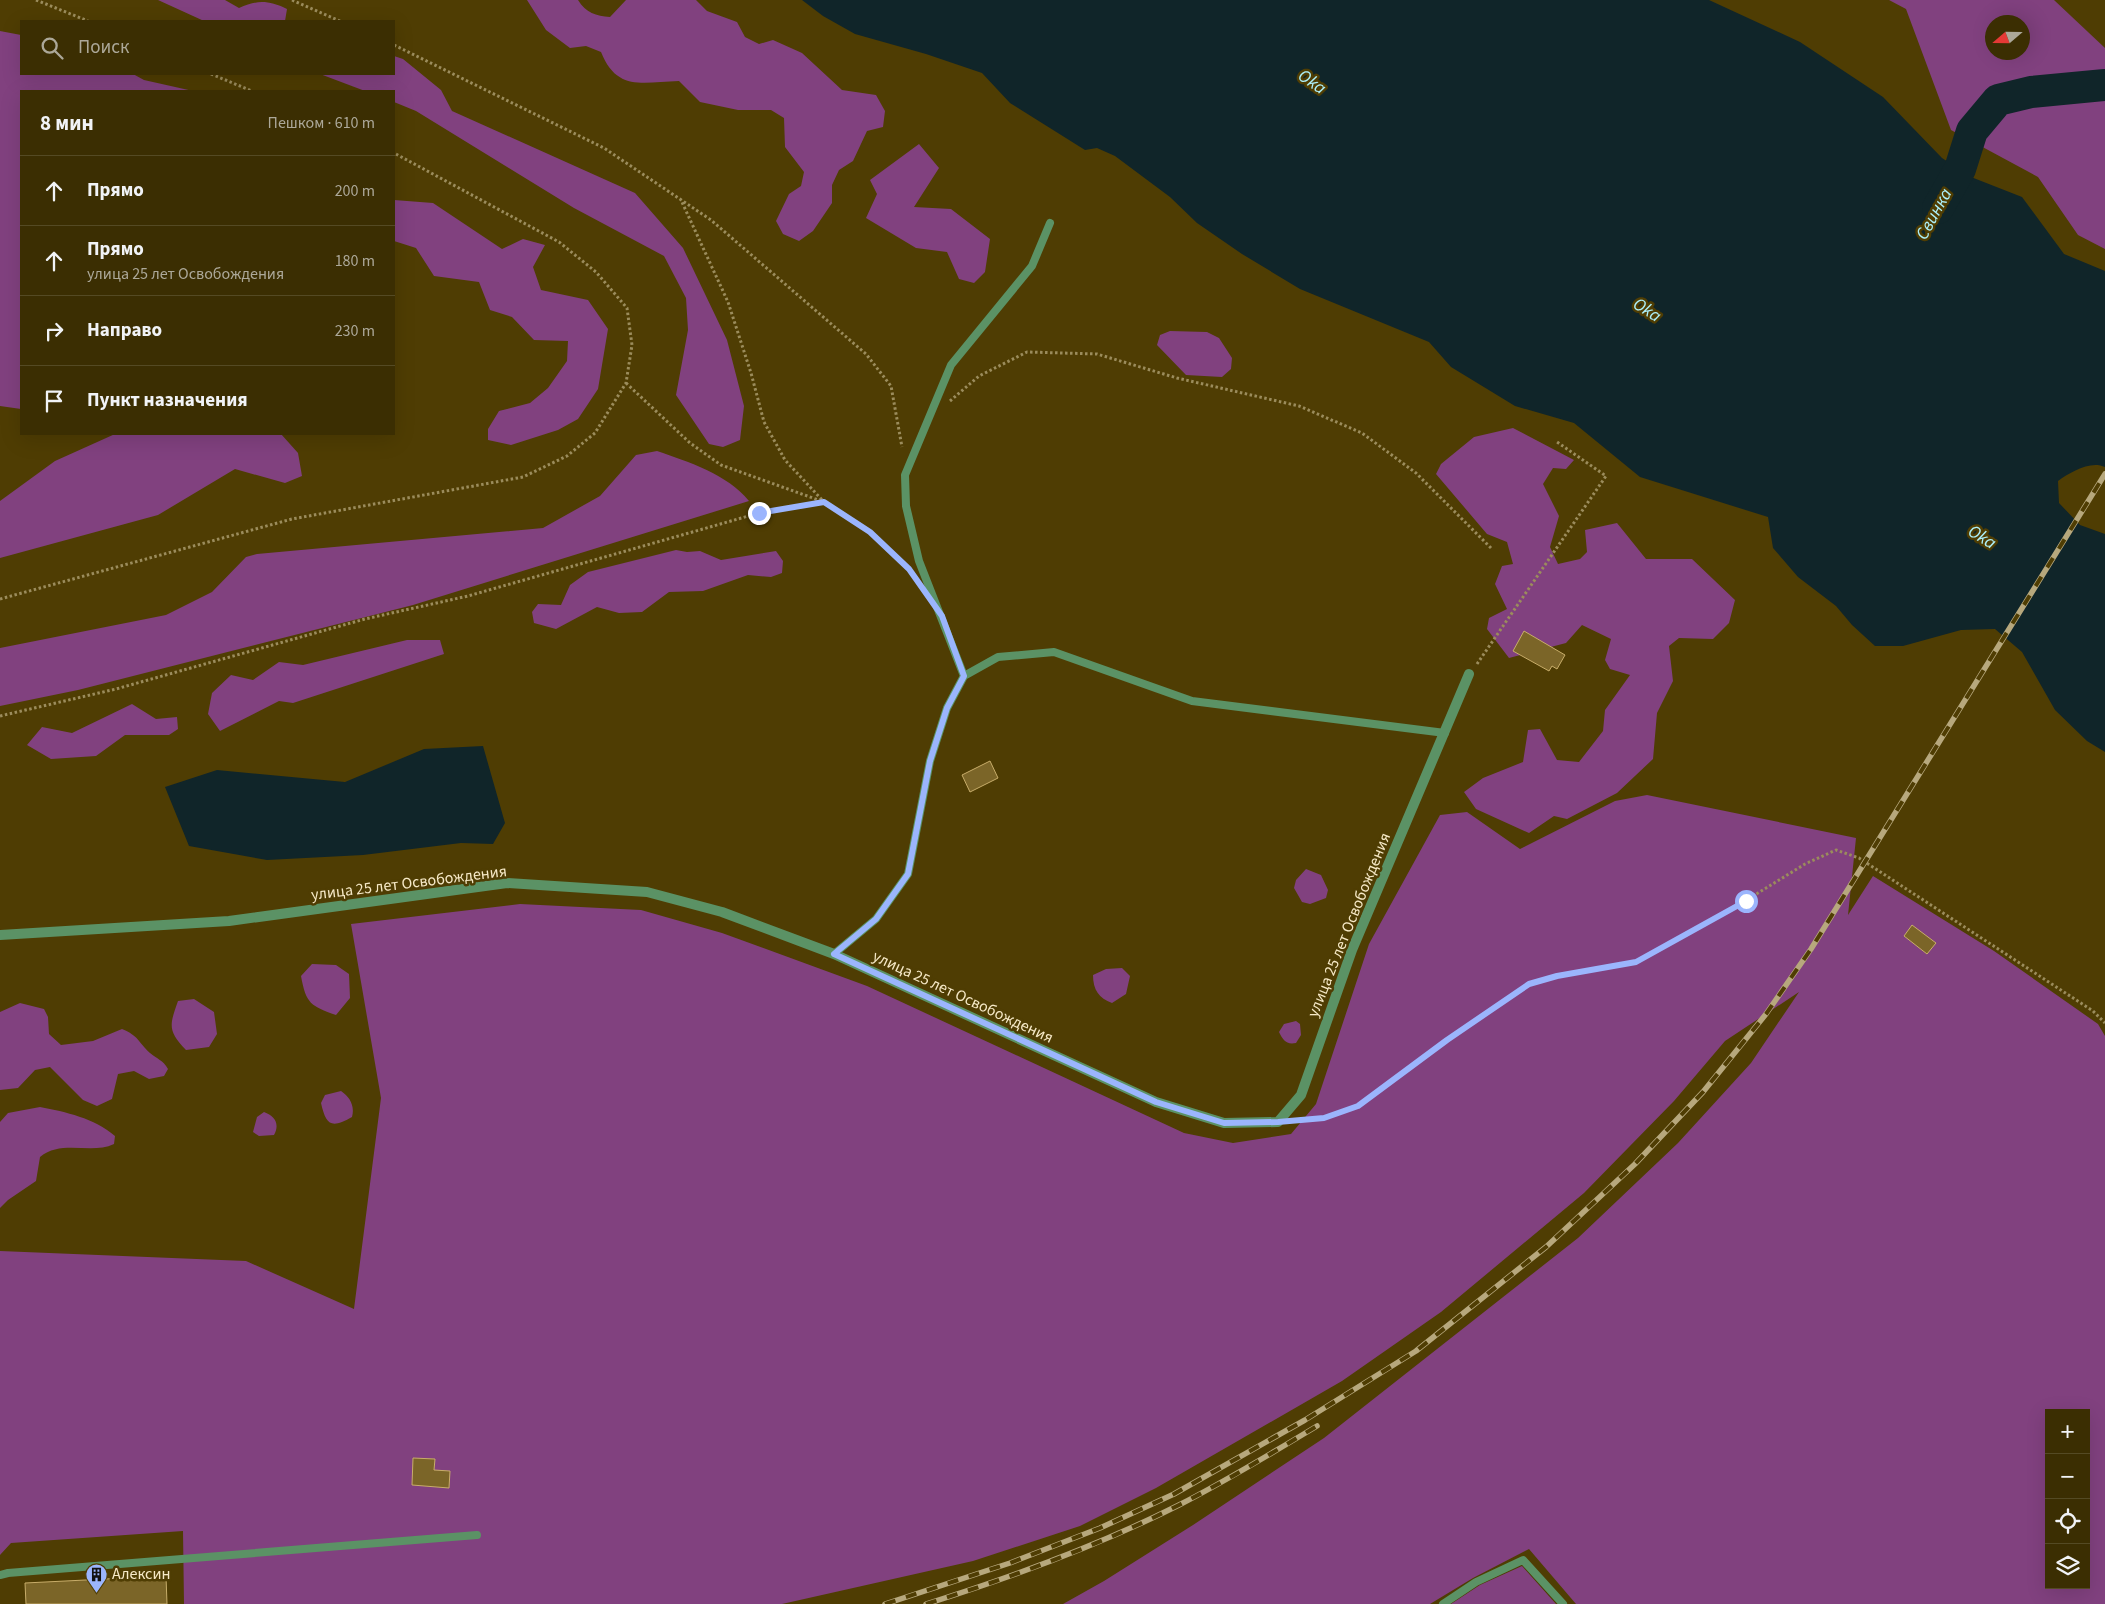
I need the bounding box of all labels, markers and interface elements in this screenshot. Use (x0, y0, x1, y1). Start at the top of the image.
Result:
north arrow (1985, 15, 2030, 60)
search box (20, 20, 395, 75)
icon: search (38, 34, 66, 62)
text: Поиск (78, 34, 129, 61)
water label: Oka (1293, 63, 1331, 101)
text: 8 мин (40, 108, 94, 138)
text: Пешком · 610 m (268, 112, 375, 134)
icon: ahead (40, 177, 68, 205)
text: Прямо (87, 177, 144, 204)
text: 200 m (335, 180, 375, 202)
water label: Свинка (1910, 183, 1959, 244)
text: Прямо (87, 236, 144, 263)
icon: ahead (40, 247, 68, 275)
text: 180 m (335, 250, 375, 272)
text: улица 25 лет Освобождения (87, 263, 284, 285)
water label: Oka (1628, 292, 1666, 329)
icon: right (40, 317, 68, 345)
text: Направо (87, 317, 162, 344)
text: 230 m (335, 320, 375, 342)
icon: arrive (40, 387, 68, 415)
text: Пункт назначения (87, 387, 248, 414)
route end (748, 502, 771, 525)
water label: Oka (1963, 519, 2001, 556)
street label: улица 25 лет Освобождения (1302, 829, 1396, 1021)
street label: улица 25 лет Освобождения (310, 860, 508, 906)
route start (1735, 890, 1758, 913)
street label: улица 25 лет Освобождения (869, 945, 1057, 1049)
map controls (2045, 1409, 2090, 1589)
button: + (2045, 1409, 2090, 1454)
button: − (2045, 1454, 2090, 1499)
button: locate (2045, 1499, 2090, 1544)
button: layers (2045, 1544, 2090, 1589)
building icon: Алексин (84, 1562, 108, 1593)
place label: Алексин (112, 1563, 170, 1585)

